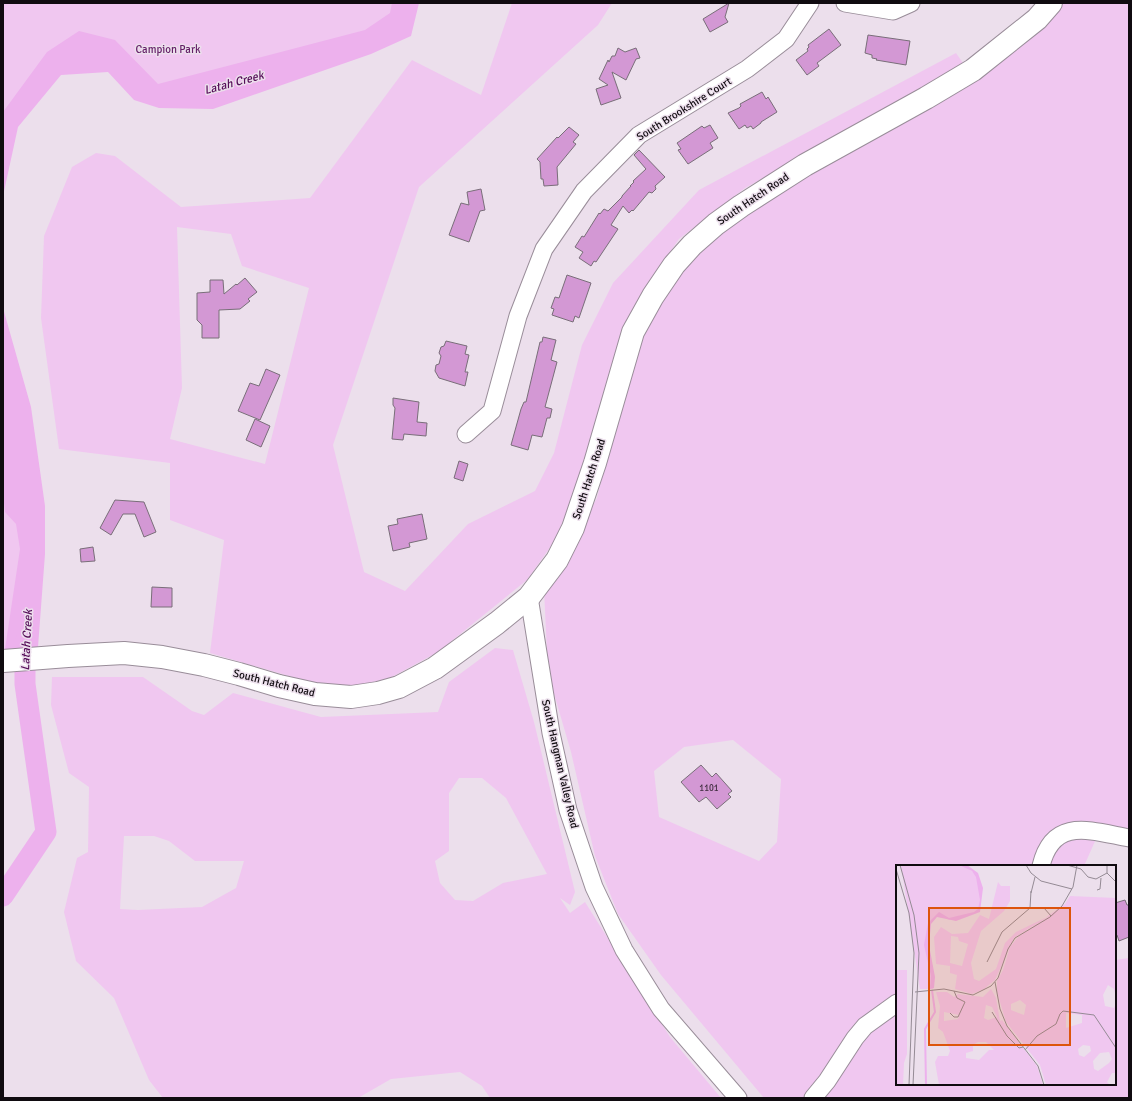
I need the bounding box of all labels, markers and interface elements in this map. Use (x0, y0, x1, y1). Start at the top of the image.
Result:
park label: Campion Park (135, 43, 201, 56)
water label: Latah Creek (203, 68, 266, 98)
street label: South Brookshire Court (634, 74, 734, 143)
street label: South Hatch Road (715, 170, 792, 228)
street label: South Hatch Road (570, 437, 608, 521)
water label: Latah Creek (18, 608, 36, 671)
street label: South Hatch Road (232, 667, 316, 699)
street label: South Hangman Valley Road (539, 698, 581, 830)
house number: 1101 (699, 783, 719, 794)
inset map (896, 865, 1116, 1085)

